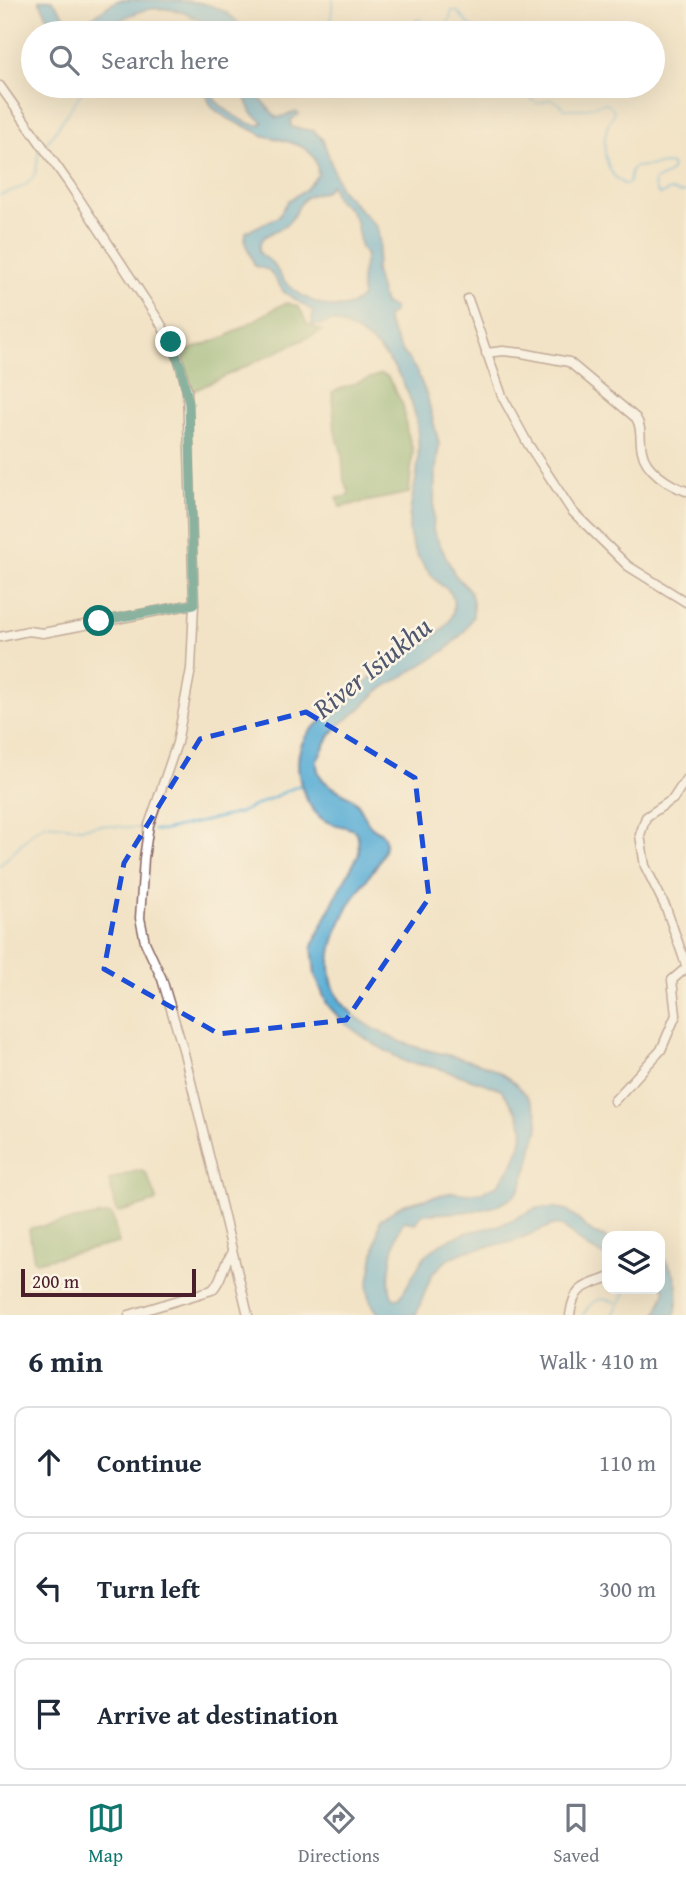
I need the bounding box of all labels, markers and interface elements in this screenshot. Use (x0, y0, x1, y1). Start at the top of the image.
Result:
search box (21, 21, 665, 98)
text: Search here (101, 40, 229, 79)
icon: search (45, 41, 83, 79)
route end (155, 326, 186, 357)
route start (83, 605, 114, 636)
water label: River Isiukhu (302, 606, 440, 728)
map controls (602, 1231, 665, 1294)
button: layers (602, 1231, 665, 1294)
scale bar (21, 1266, 196, 1298)
text: 200 m (32, 1267, 79, 1295)
text: 6 min (28, 1339, 103, 1383)
text: Walk · 410 m (539, 1344, 658, 1377)
icon: ahead (30, 1443, 68, 1481)
text: Continue (97, 1443, 202, 1482)
text: 110 m (599, 1446, 656, 1479)
icon: left (30, 1569, 68, 1607)
text: Turn left (97, 1569, 200, 1608)
text: 300 m (599, 1572, 656, 1605)
icon: arrive (30, 1695, 68, 1733)
text: Arrive at destination (97, 1695, 338, 1734)
tab: Map (87, 1799, 125, 1869)
tab: Directions (298, 1799, 380, 1869)
tab: Saved (553, 1799, 599, 1869)

